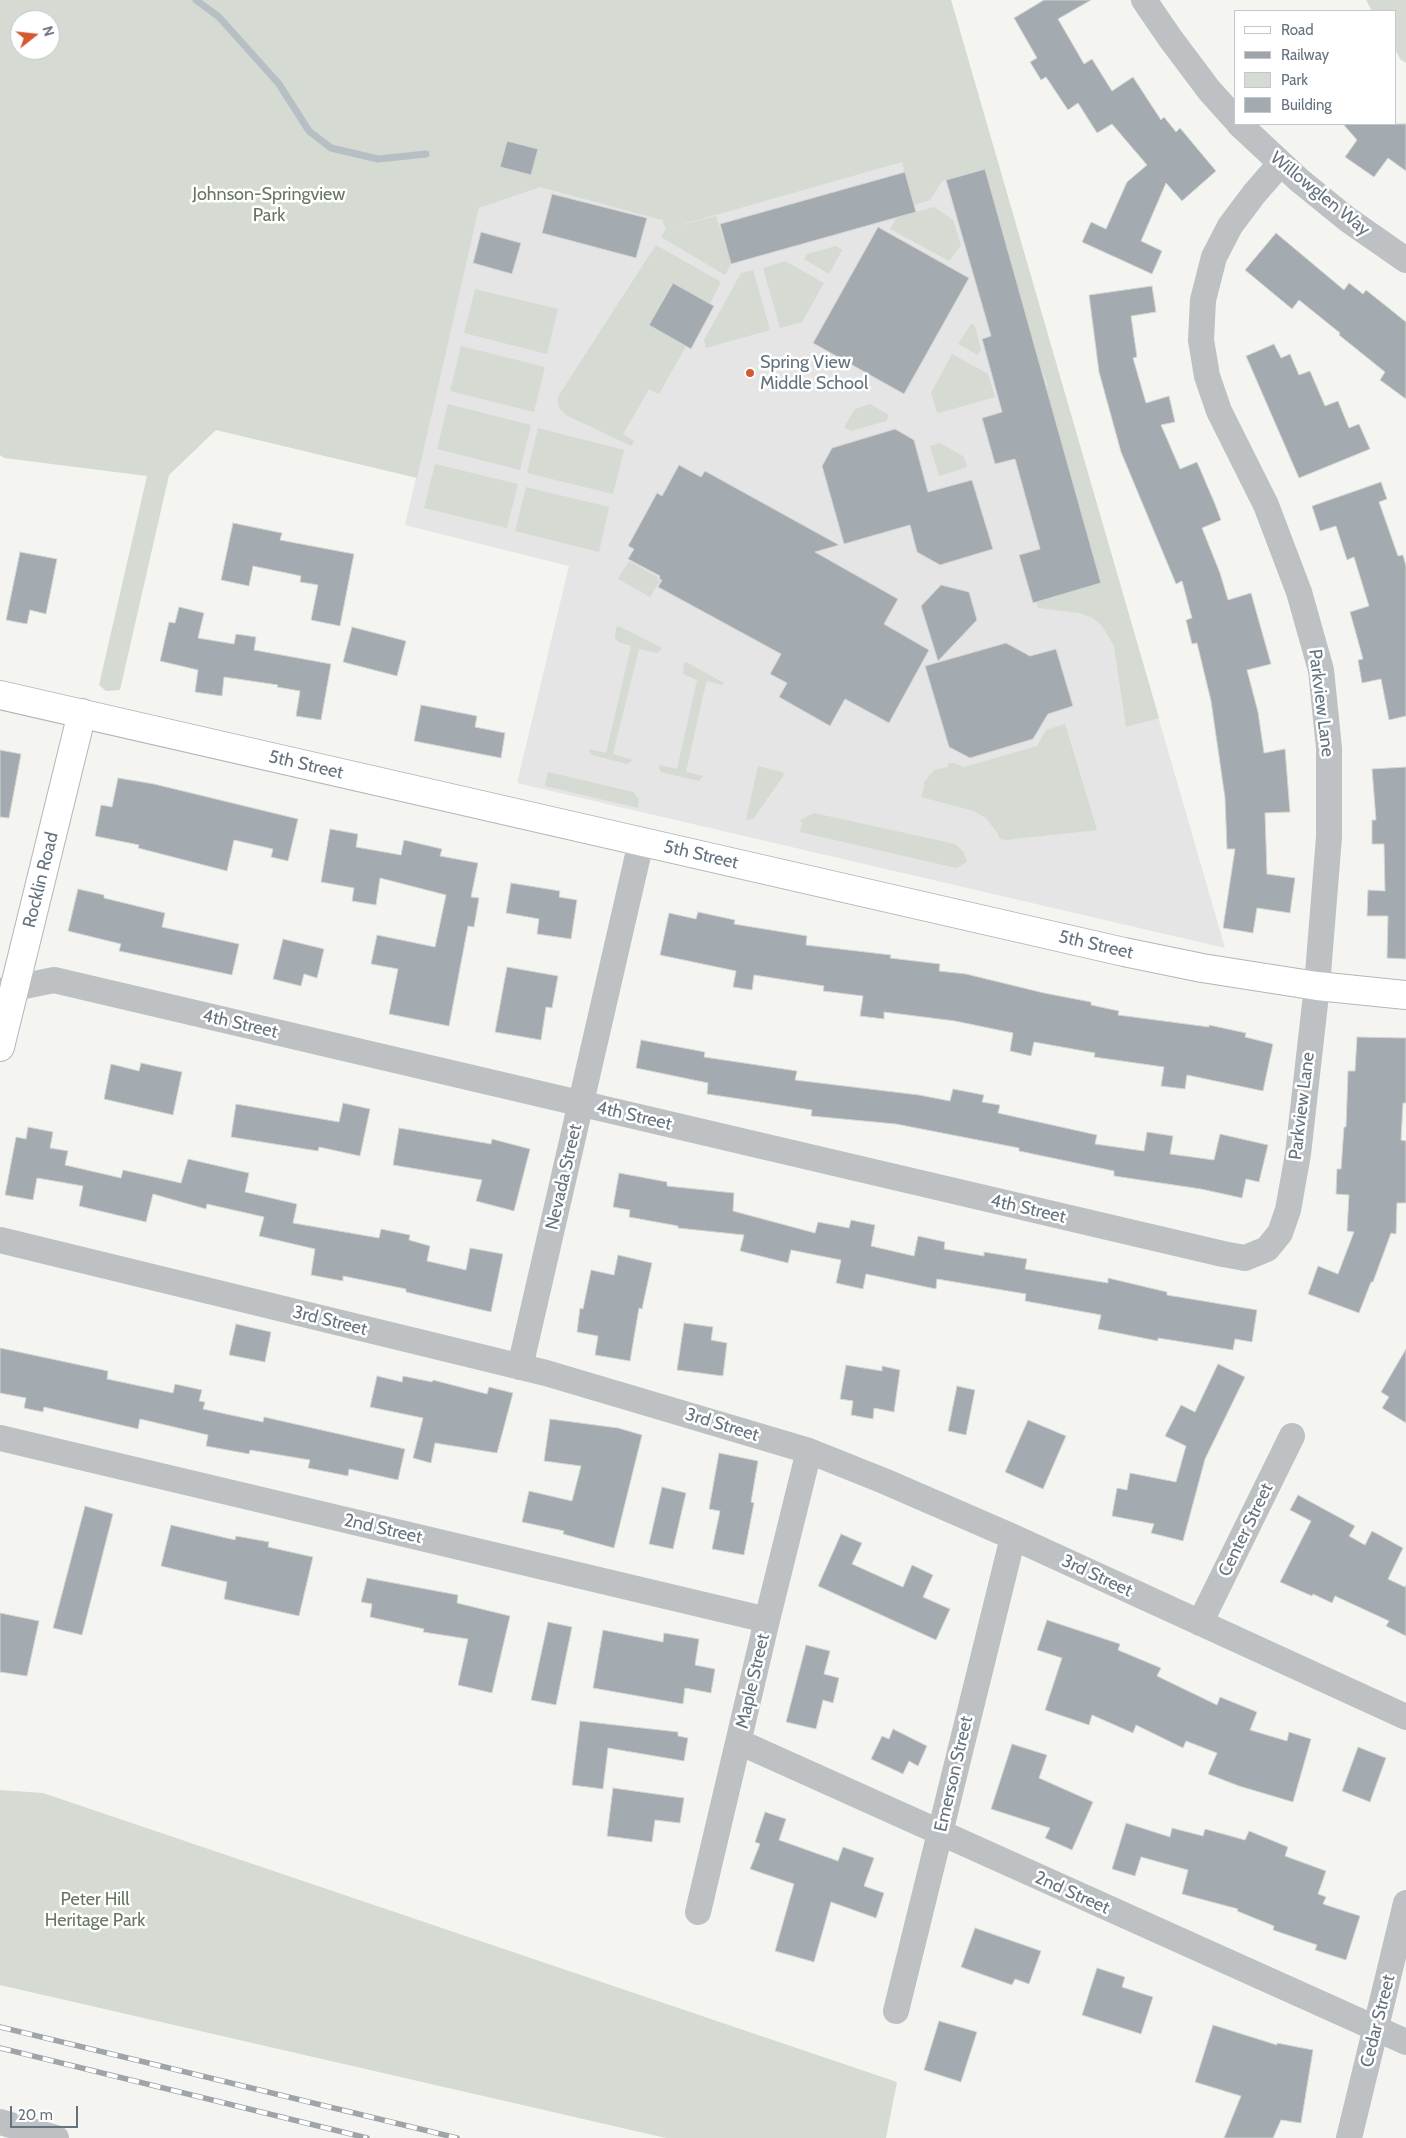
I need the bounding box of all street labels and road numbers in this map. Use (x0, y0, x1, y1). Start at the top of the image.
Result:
street label: Willowglen Way (1266, 147, 1374, 241)
street label: Parkview Lane (1304, 648, 1338, 758)
street label: 5th Street (267, 746, 345, 784)
street label: Rocklin Road (19, 830, 63, 930)
street label: 5th Street (662, 836, 740, 874)
street label: 5th Street (1057, 926, 1135, 964)
street label: 4th Street (200, 1005, 280, 1043)
street label: Parkview Lane (1285, 1051, 1319, 1161)
street label: 4th Street (594, 1097, 674, 1135)
street label: Nevada Street (541, 1122, 587, 1232)
street label: 4th Street (988, 1190, 1068, 1228)
street label: 3rd Street (291, 1301, 369, 1341)
street label: 3rd Street (683, 1404, 761, 1446)
street label: Center Street (1214, 1480, 1278, 1580)
street label: 2nd Street (342, 1510, 424, 1548)
street label: 3rd Street (1058, 1550, 1136, 1602)
street label: Maple Street (732, 1631, 774, 1731)
street label: Emerson Street (930, 1714, 978, 1834)
street label: 2nd Street (1031, 1867, 1113, 1919)
street label: Cedar Street (1356, 1972, 1400, 2070)

